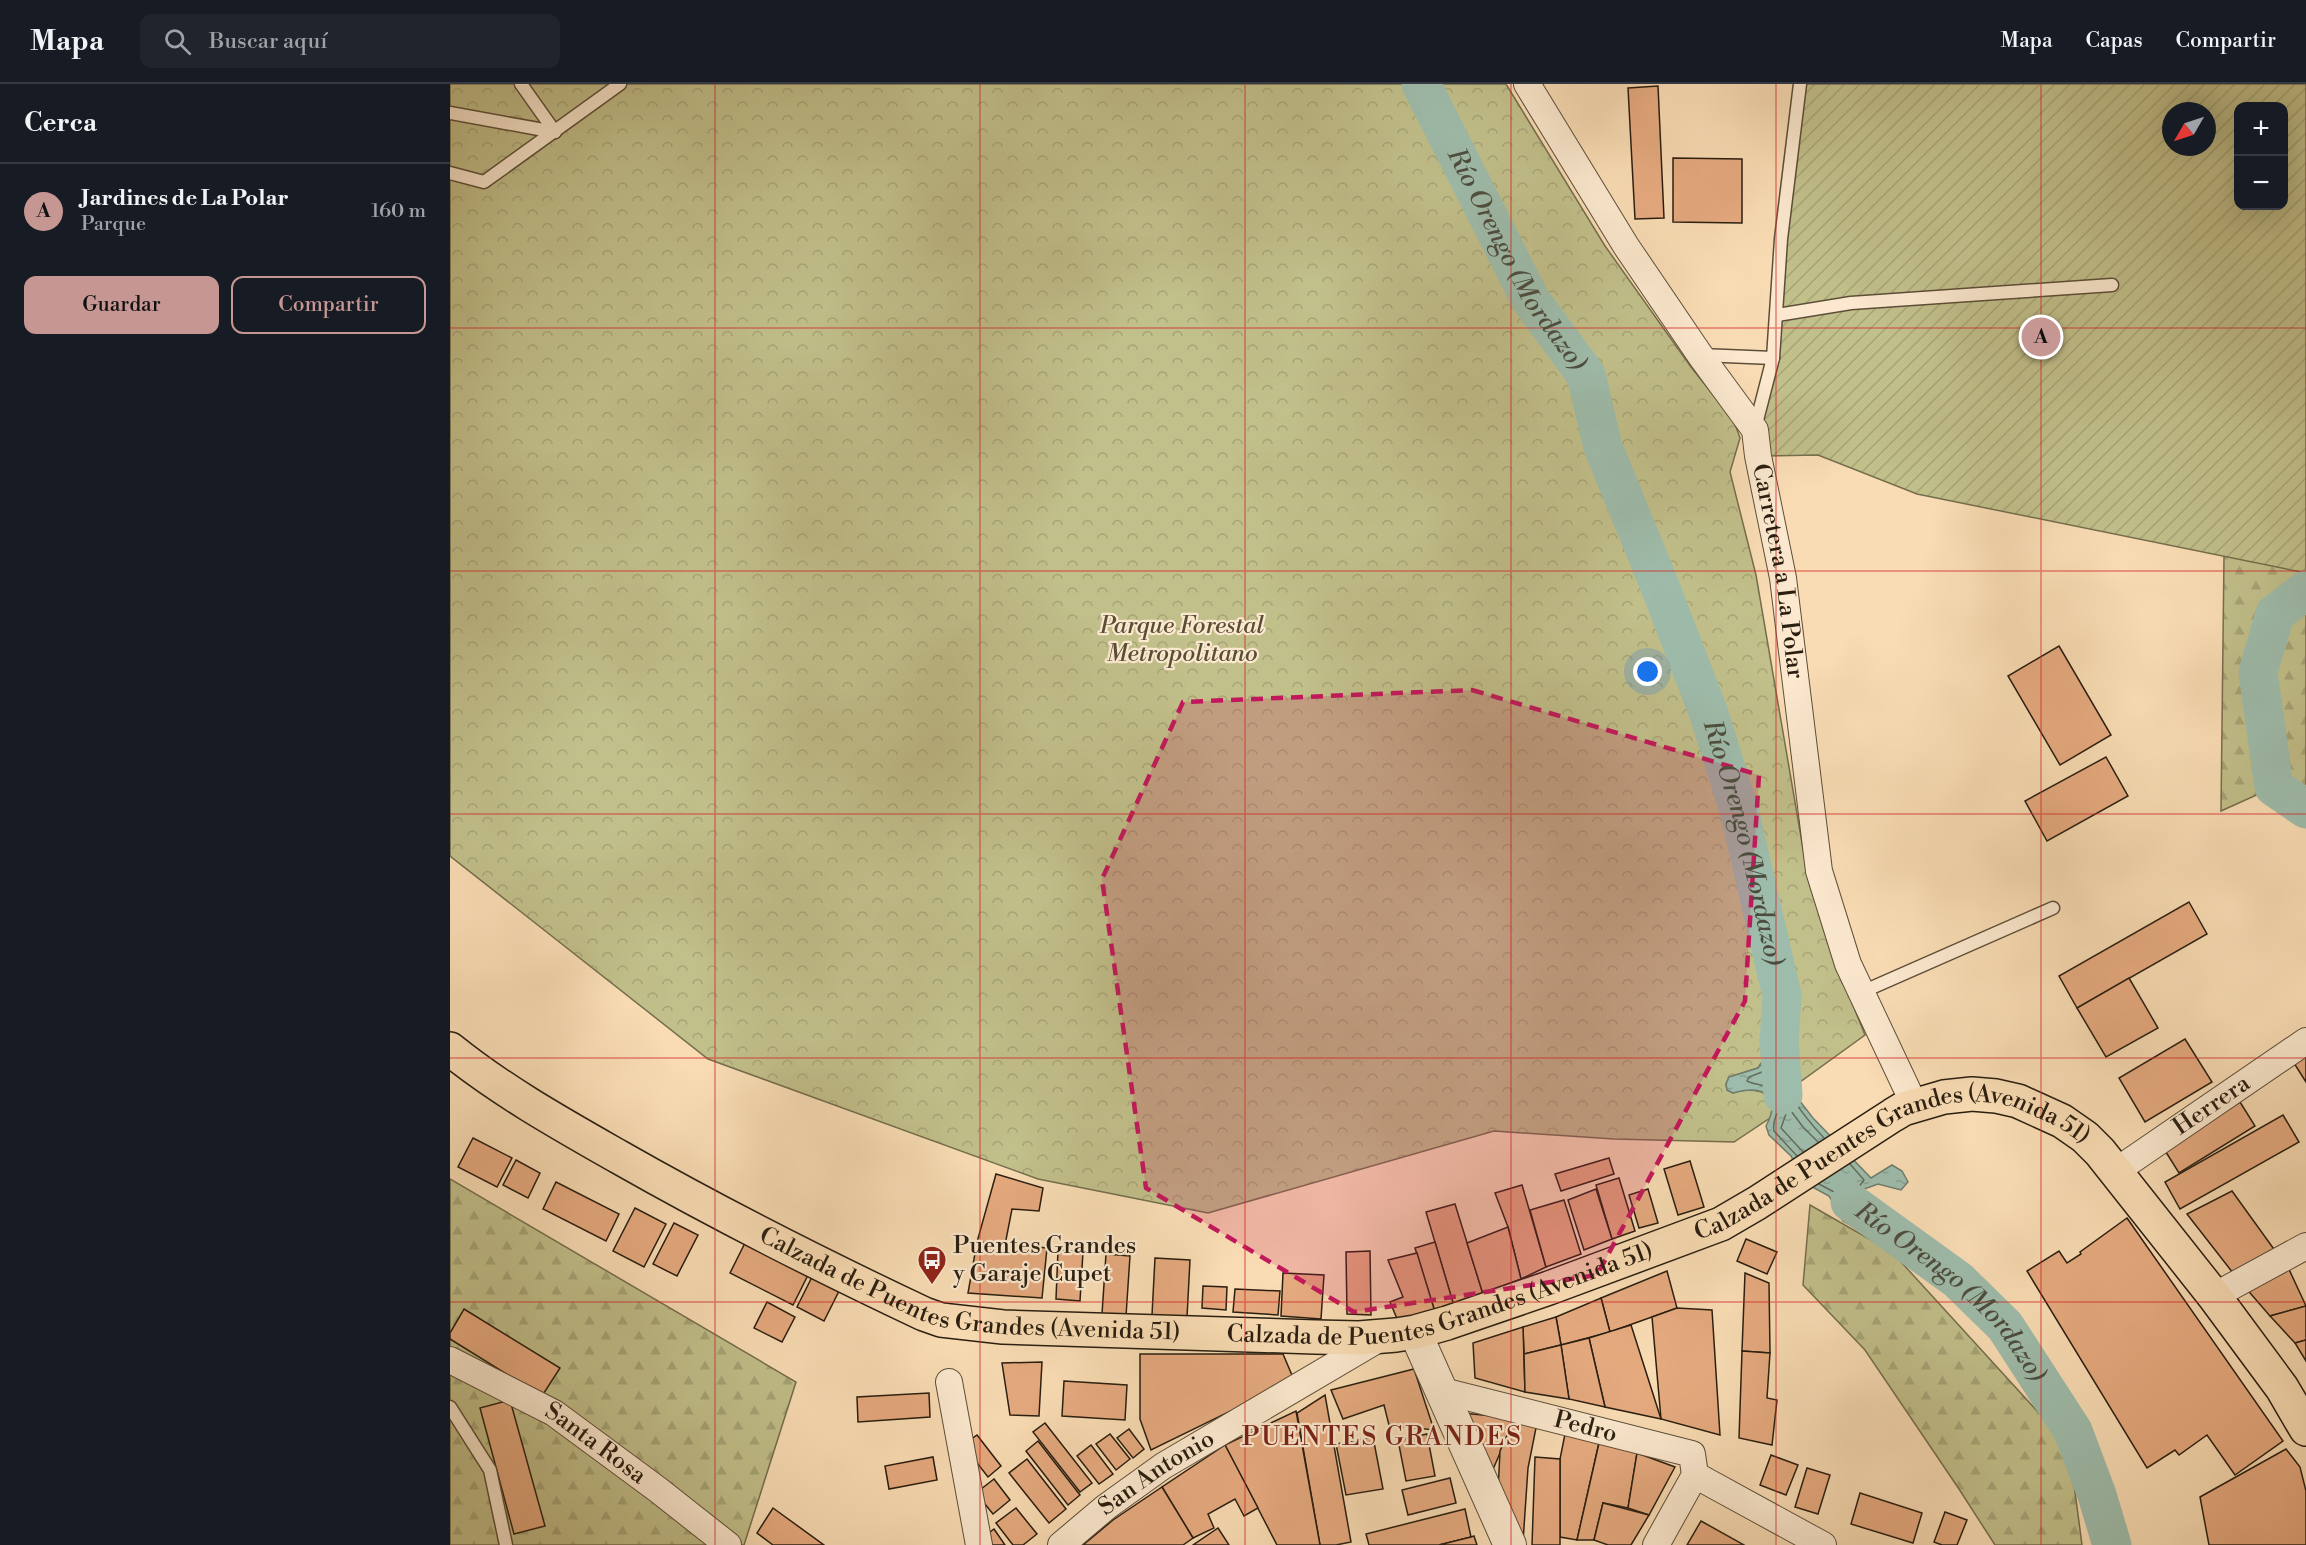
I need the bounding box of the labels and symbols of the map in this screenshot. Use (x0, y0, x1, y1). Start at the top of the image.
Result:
north arrow (2162, 102, 2216, 156)
water label: Río Orengo (Mordazo) (1440, 142, 1594, 378)
pin: A (2022, 314, 2060, 360)
street label: Carretera a La Polar (1745, 461, 1810, 681)
park label: Parque Forestal Metropolitano (1099, 611, 1264, 669)
your location (1633, 657, 1662, 686)
water label: Río Orengo (Mordazo) (1696, 715, 1791, 969)
street label: Herrera (2167, 1068, 2257, 1142)
street label: Calzada de Puentes Grandes (Avenida 51) (1690, 1079, 2096, 1248)
water label: Río Orengo (Mordazo) (1848, 1194, 2053, 1389)
street label: Calzada de Puentes Grandes (Avenida 51) (754, 1220, 1181, 1348)
place label: Puentes Grandes y Garaje Cupet (952, 1231, 1136, 1289)
street label: Calzada de Puentes Grandes (Avenida 51) (1226, 1236, 1657, 1353)
bus stop icon: Puentes Grandes y Garaje Cupet (916, 1244, 948, 1286)
street label: Santa Rosa (540, 1396, 653, 1491)
street label: Pedro (1551, 1405, 1620, 1449)
district label: PUENTES GRANDES (1242, 1421, 1522, 1453)
street label: San Antonio (1093, 1424, 1220, 1522)

